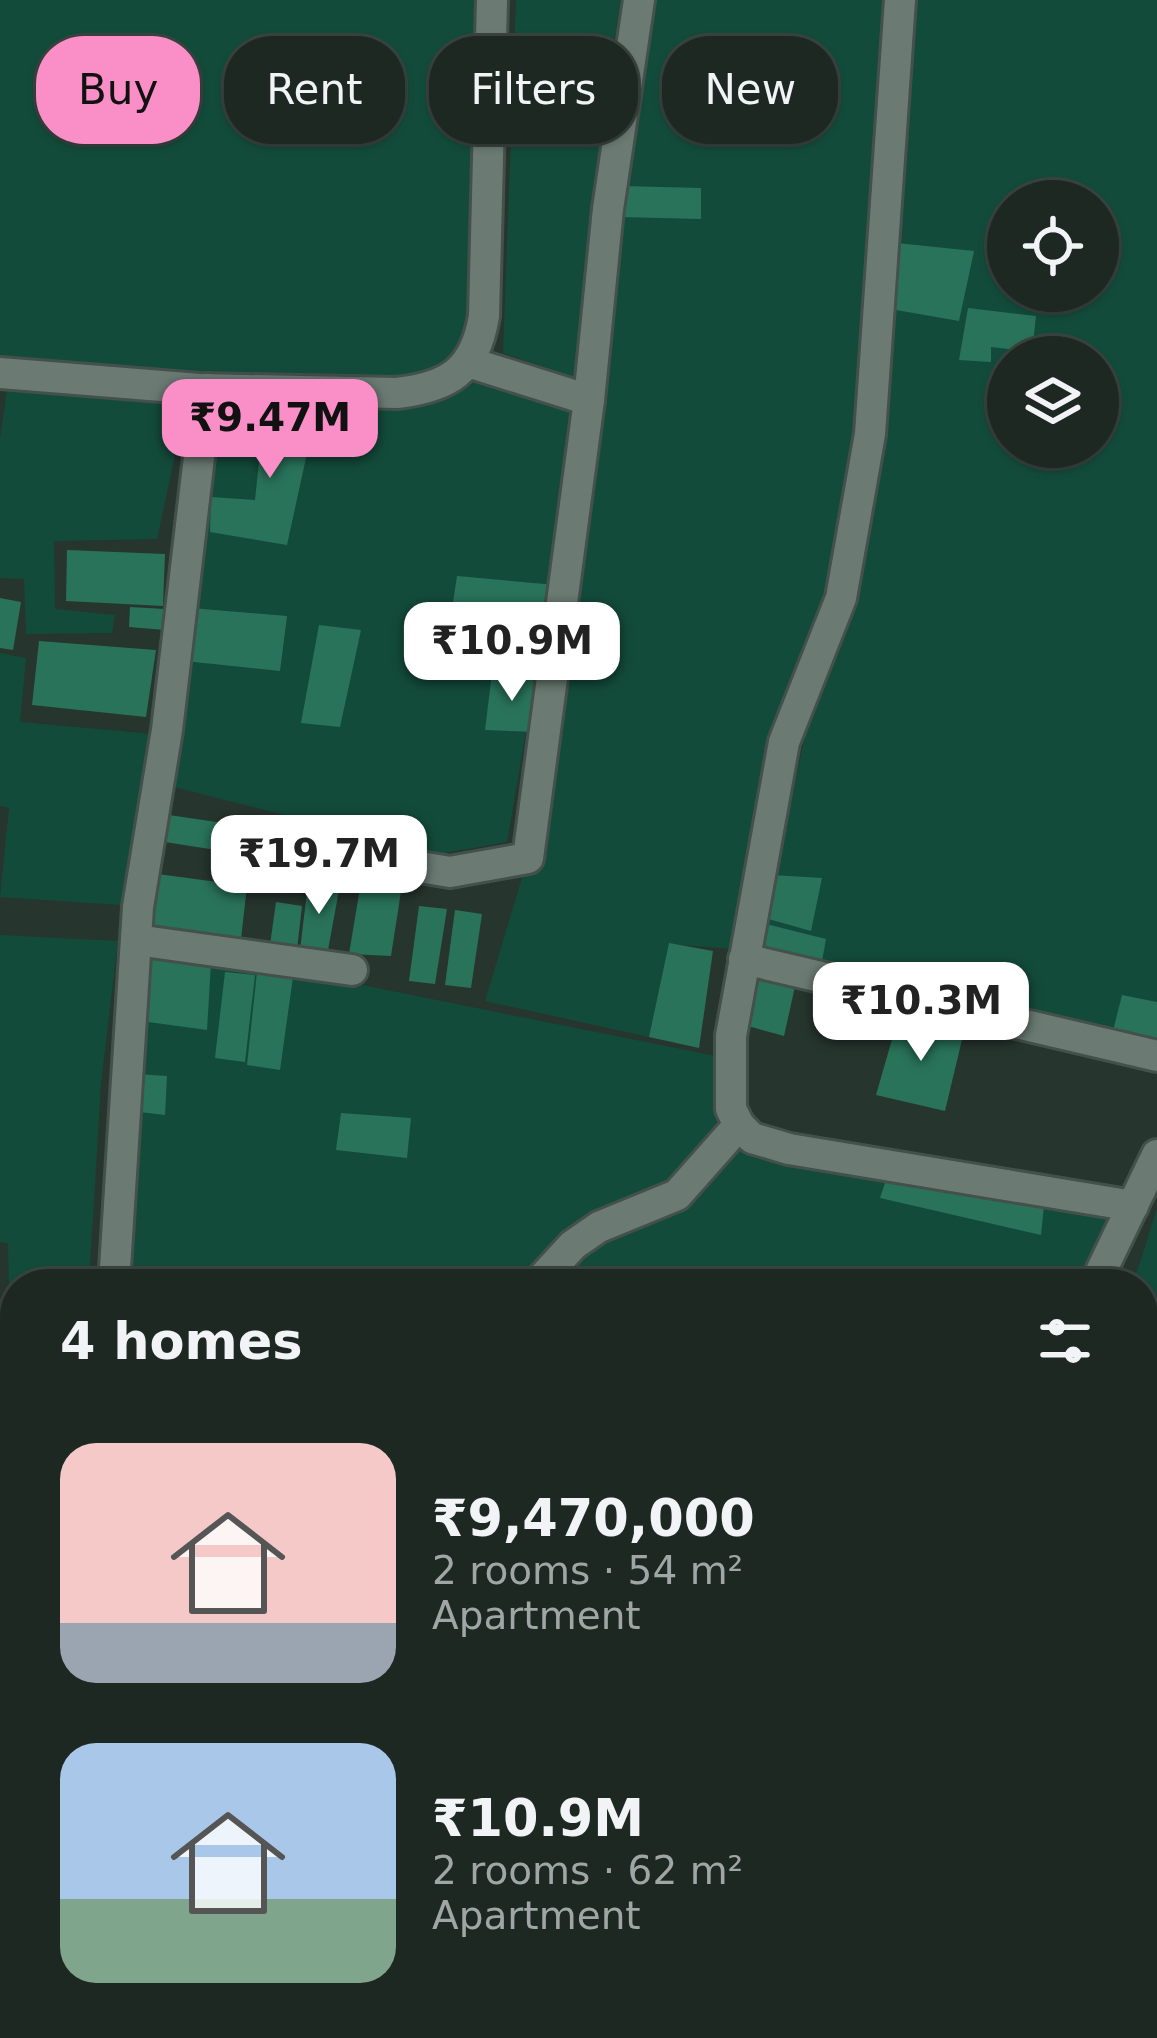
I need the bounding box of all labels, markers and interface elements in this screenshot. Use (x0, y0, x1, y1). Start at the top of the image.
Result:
chip: Buy (36, 36, 200, 144)
chip: Rent (224, 36, 405, 144)
chip: Filters (429, 36, 638, 144)
chip: New (662, 36, 838, 144)
map controls (987, 180, 1119, 468)
button: locate (987, 180, 1119, 312)
button: layers (987, 336, 1119, 468)
pin: ₹9.47M (172, 379, 368, 481)
text: ₹9.47M (189, 395, 351, 440)
pin: ₹10.9M (414, 602, 610, 704)
text: ₹10.9M (431, 618, 593, 663)
pin: ₹19.7M (221, 815, 417, 917)
text: ₹19.7M (238, 831, 400, 876)
pin: ₹10.3M (823, 962, 1019, 1064)
text: ₹10.3M (840, 978, 1002, 1023)
icon: filters (1032, 1308, 1098, 1374)
text: 4 homes (60, 1312, 303, 1371)
text: ₹9,470,000 (432, 1489, 755, 1548)
icon: home (156, 1491, 300, 1635)
text: 2 rooms · 54 m² (432, 1548, 743, 1593)
text: Apartment (432, 1593, 641, 1638)
text: ₹10.9M (432, 1789, 644, 1848)
icon: home (156, 1791, 300, 1935)
text: 2 rooms · 62 m² (432, 1848, 743, 1893)
text: Apartment (432, 1893, 641, 1938)

